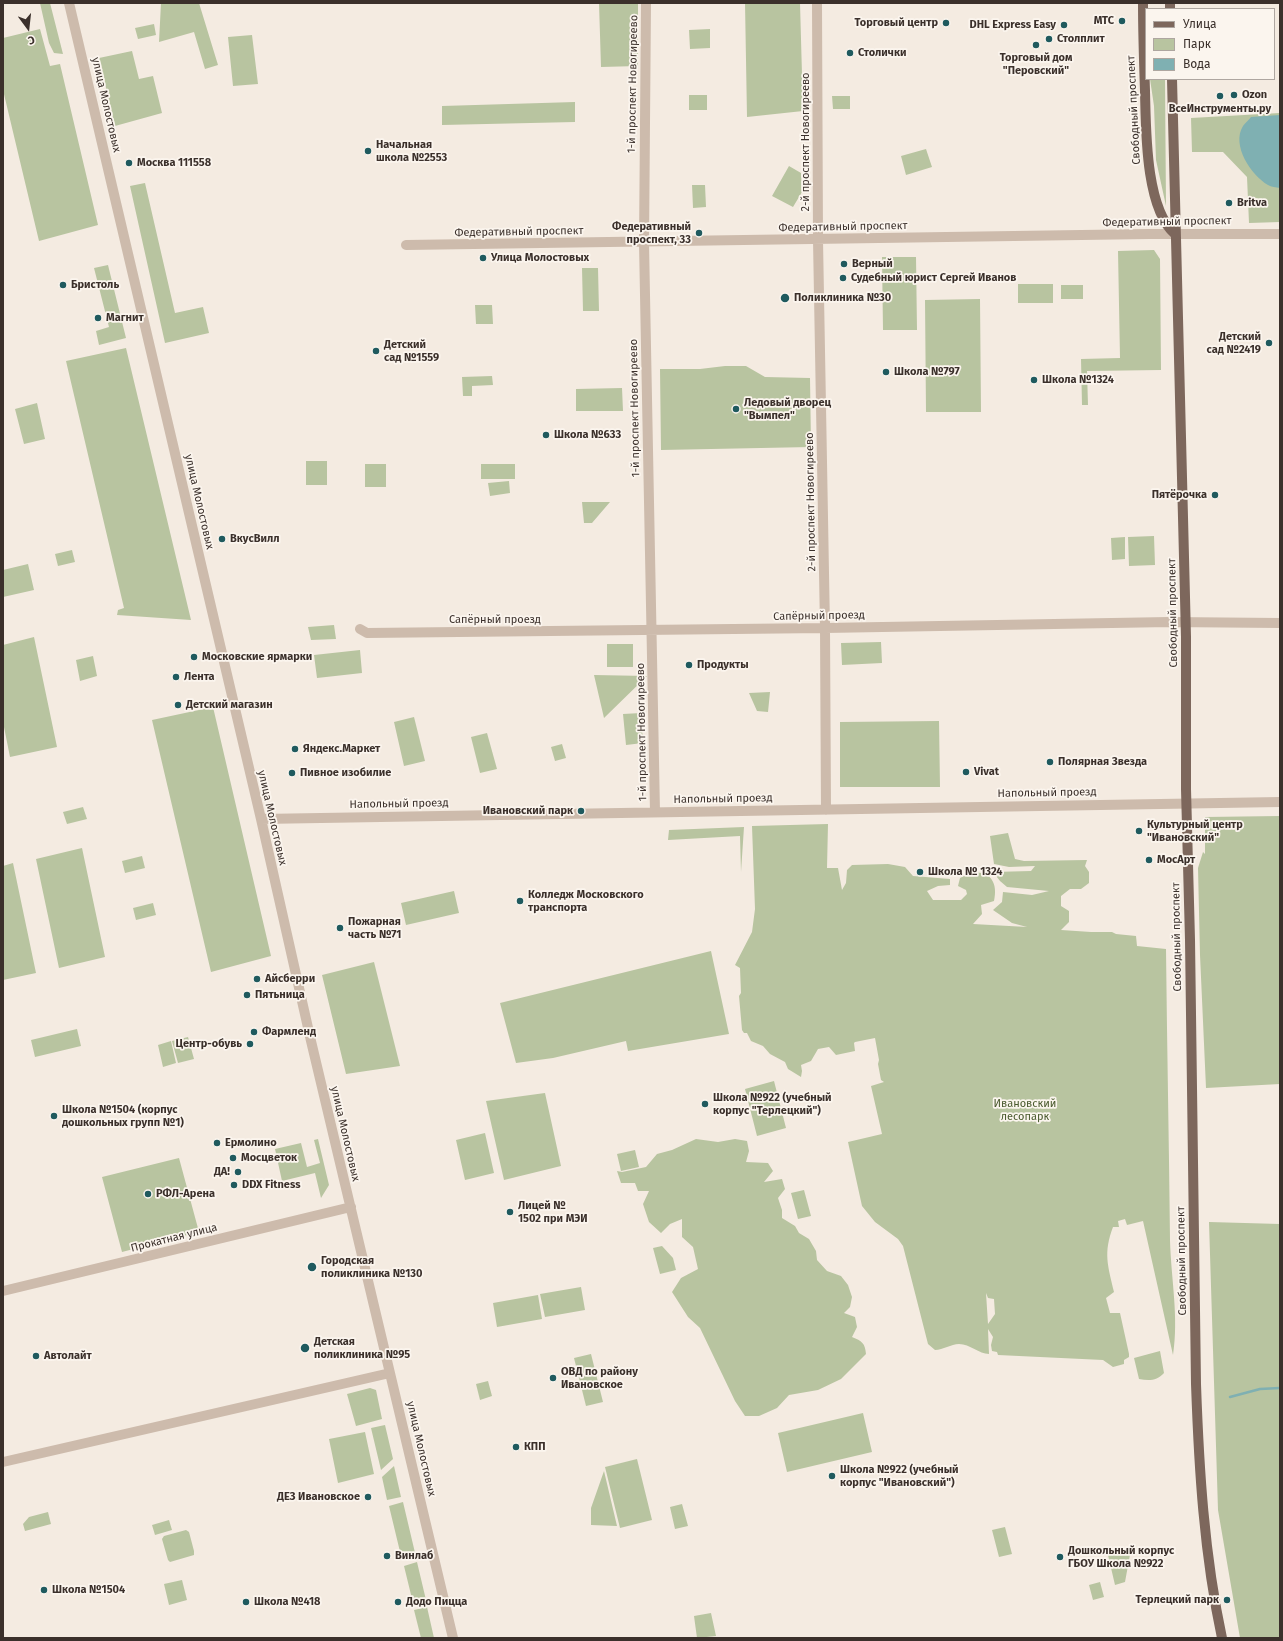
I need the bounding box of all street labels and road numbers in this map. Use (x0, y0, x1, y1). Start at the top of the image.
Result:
street label: 1-й проспект Новогиреево (625, 15, 641, 153)
street label: Свободный проспект (1125, 55, 1143, 165)
street label: улица Молостовых (89, 56, 123, 154)
street label: 2-й проспект Новогиреево (799, 72, 813, 212)
street label: Федеративный проспект (1102, 214, 1232, 230)
street label: Федеративный проспект (778, 219, 908, 235)
street label: Федеративный проспект (454, 224, 584, 240)
street label: 1-й проспект Новогиреево (627, 339, 643, 477)
street label: 2-й проспект Новогиреево (803, 432, 819, 572)
street label: улица Молостовых (182, 453, 216, 551)
street label: Свободный проспект (1165, 558, 1181, 668)
street label: Сапёрный проезд (773, 609, 865, 623)
street label: Сапёрный проезд (449, 613, 541, 627)
street label: 1-й проспект Новогиреево (634, 663, 650, 801)
street label: улица Молостовых (255, 769, 289, 867)
street label: Напольный проезд (997, 786, 1097, 800)
street label: Напольный проезд (673, 792, 773, 806)
street label: Напольный проезд (349, 797, 449, 811)
street label: Свободный проспект (1169, 882, 1185, 992)
street label: улица Молостовых (328, 1085, 362, 1183)
street label: Свободный проспект (1174, 1206, 1190, 1316)
street label: Прокатная улица (129, 1221, 219, 1255)
street label: улица Молостовых (404, 1400, 438, 1498)

